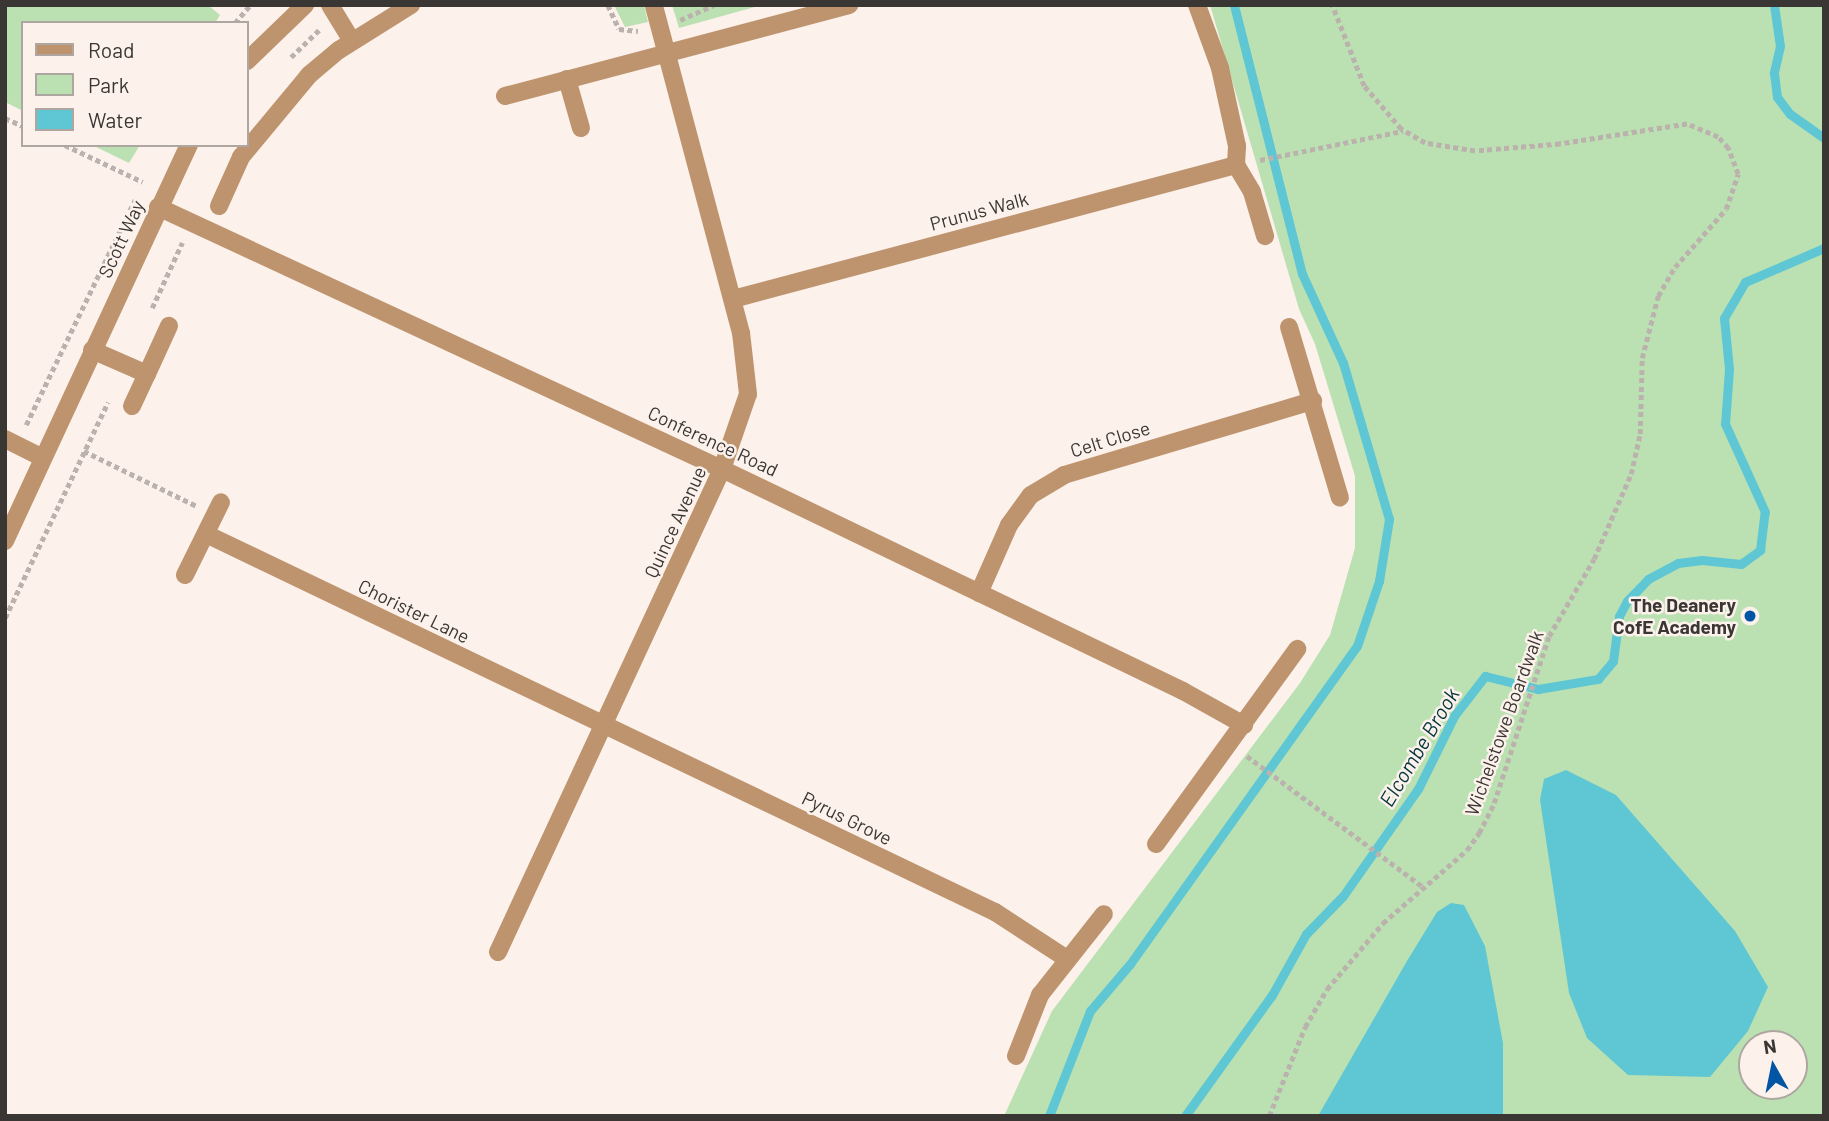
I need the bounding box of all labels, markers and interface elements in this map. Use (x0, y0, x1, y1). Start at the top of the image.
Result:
legend (21, 21, 248, 147)
text: Road (88, 37, 134, 62)
text: Park (88, 72, 129, 97)
text: Water (88, 107, 142, 132)
street label: Prunus Walk (927, 187, 1031, 235)
street label: Scott Way (93, 197, 149, 281)
street label: Conference Road (644, 401, 782, 481)
street label: Celt Close (1067, 416, 1153, 462)
street label: Quince Avenue (639, 463, 711, 581)
street label: Chorister Lane (355, 574, 473, 648)
place label: The Deanery CofE Academy (1613, 594, 1736, 638)
marker: The Deanery CofE Academy (1742, 608, 1758, 624)
street label: Wichelstowe Boardwalk (1460, 627, 1548, 819)
water label: Elcombe Brook (1374, 683, 1464, 811)
street label: Pyrus Grove (798, 786, 896, 850)
north arrow (1738, 1030, 1808, 1100)
text: N (1762, 1033, 1778, 1058)

